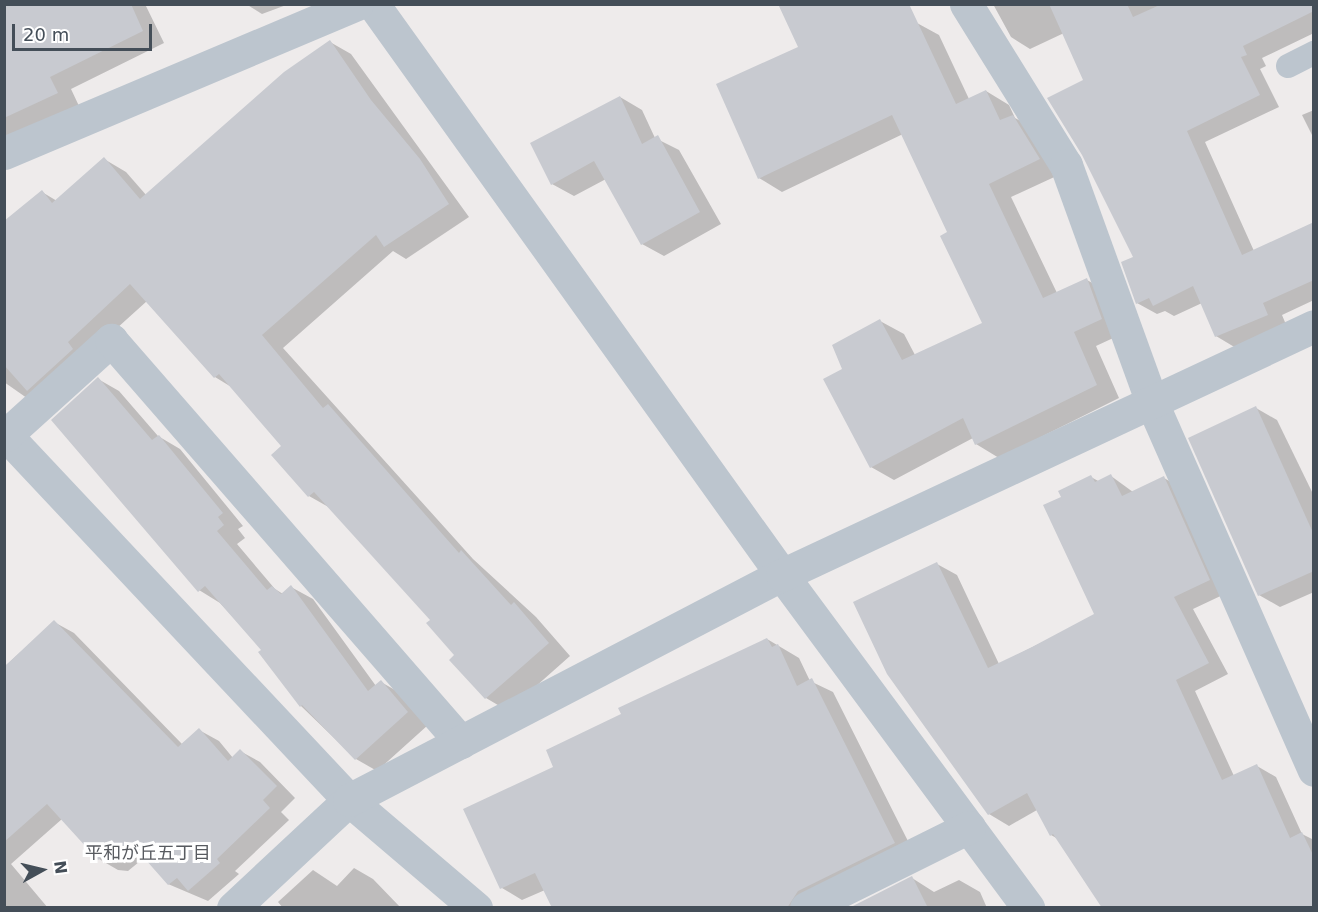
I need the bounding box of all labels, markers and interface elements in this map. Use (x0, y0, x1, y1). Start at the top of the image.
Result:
scale bar (15, 12, 154, 50)
text: 20 m (23, 24, 69, 45)
north arrow (12, 840, 72, 900)
district label: 平和が丘五丁目 (85, 842, 211, 864)
text: N (50, 859, 71, 875)

